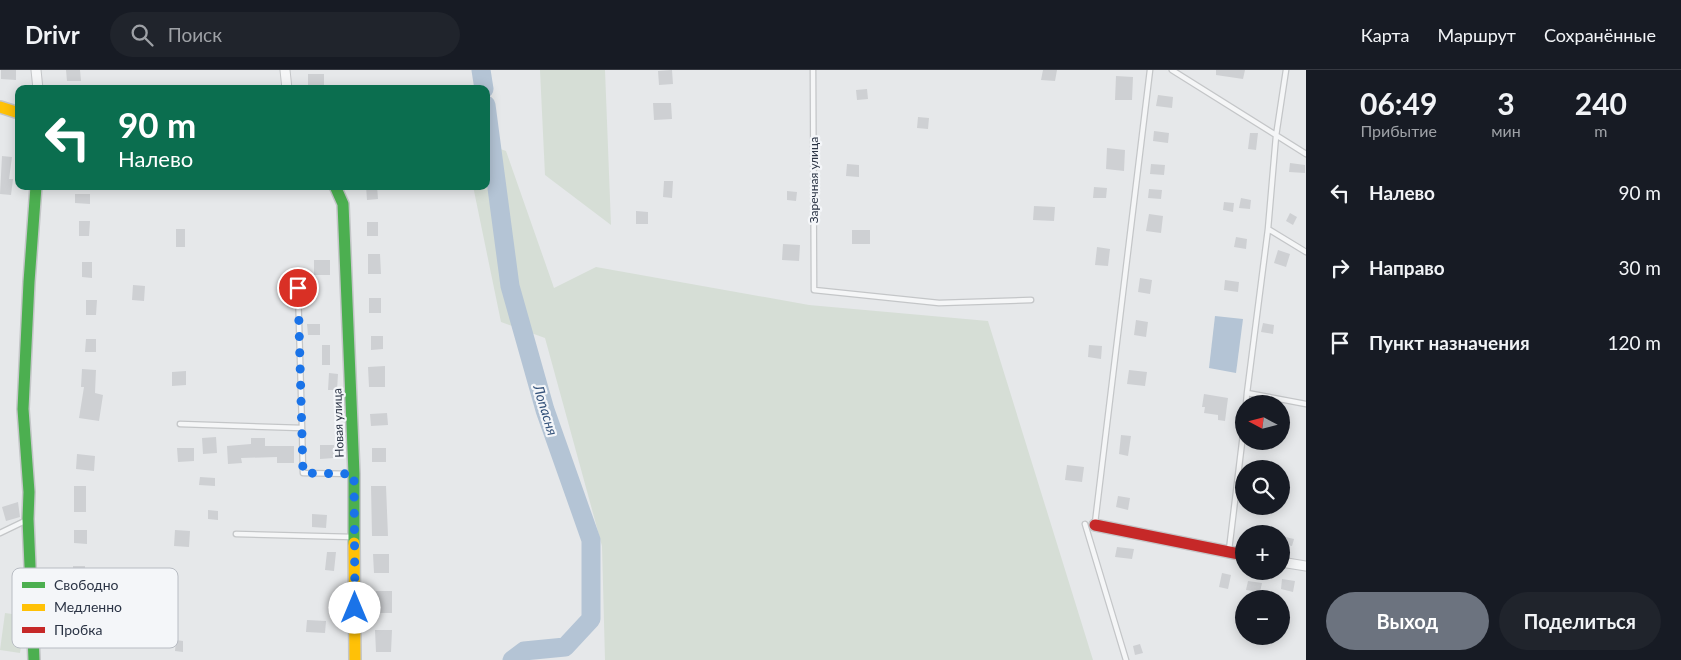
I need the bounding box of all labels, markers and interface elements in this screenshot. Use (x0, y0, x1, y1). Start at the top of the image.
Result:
search box (110, 12, 460, 57)
text: Drivr (25, 20, 80, 49)
icon: search (128, 21, 156, 49)
text: Поиск (168, 23, 222, 46)
text: Карта (1361, 24, 1409, 46)
text: Маршрут (1437, 24, 1516, 46)
text: Сохранённые (1544, 24, 1656, 46)
text: 06:49 (1360, 85, 1437, 121)
text: 3 (1497, 85, 1515, 121)
text: 240 (1575, 85, 1627, 121)
text: 90 m (118, 103, 196, 145)
icon: left (35, 105, 100, 170)
text: Прибытие (1360, 121, 1437, 140)
text: мин (1491, 121, 1521, 140)
text: m (1594, 121, 1607, 140)
street label: Заречная улица (806, 137, 821, 223)
text: Налево (118, 145, 193, 172)
icon: left (1326, 179, 1354, 207)
text: Налево (1369, 181, 1435, 204)
text: 90 m (1618, 181, 1661, 204)
icon: right (1326, 254, 1354, 282)
text: Направо (1369, 256, 1445, 279)
text: 30 m (1618, 256, 1661, 279)
pin (277, 267, 319, 309)
icon: arrive (284, 274, 312, 302)
icon: arrive (1326, 329, 1354, 357)
text: Пункт назначения (1369, 331, 1530, 354)
text: 120 m (1607, 331, 1661, 354)
water label: Лопасня (530, 382, 562, 437)
street label: Новая улица (329, 388, 347, 458)
north arrow (1235, 395, 1290, 450)
map controls (1235, 395, 1290, 645)
button: search (1235, 460, 1290, 515)
button: + (1235, 525, 1290, 580)
legend (12, 568, 178, 648)
text: Свободно (54, 576, 119, 593)
position arrow (328, 581, 380, 633)
button: − (1235, 590, 1290, 645)
button: Выход (1326, 592, 1489, 650)
button: Поделиться (1499, 592, 1661, 650)
text: Медленно (54, 598, 122, 615)
text: Пробка (54, 621, 102, 638)

